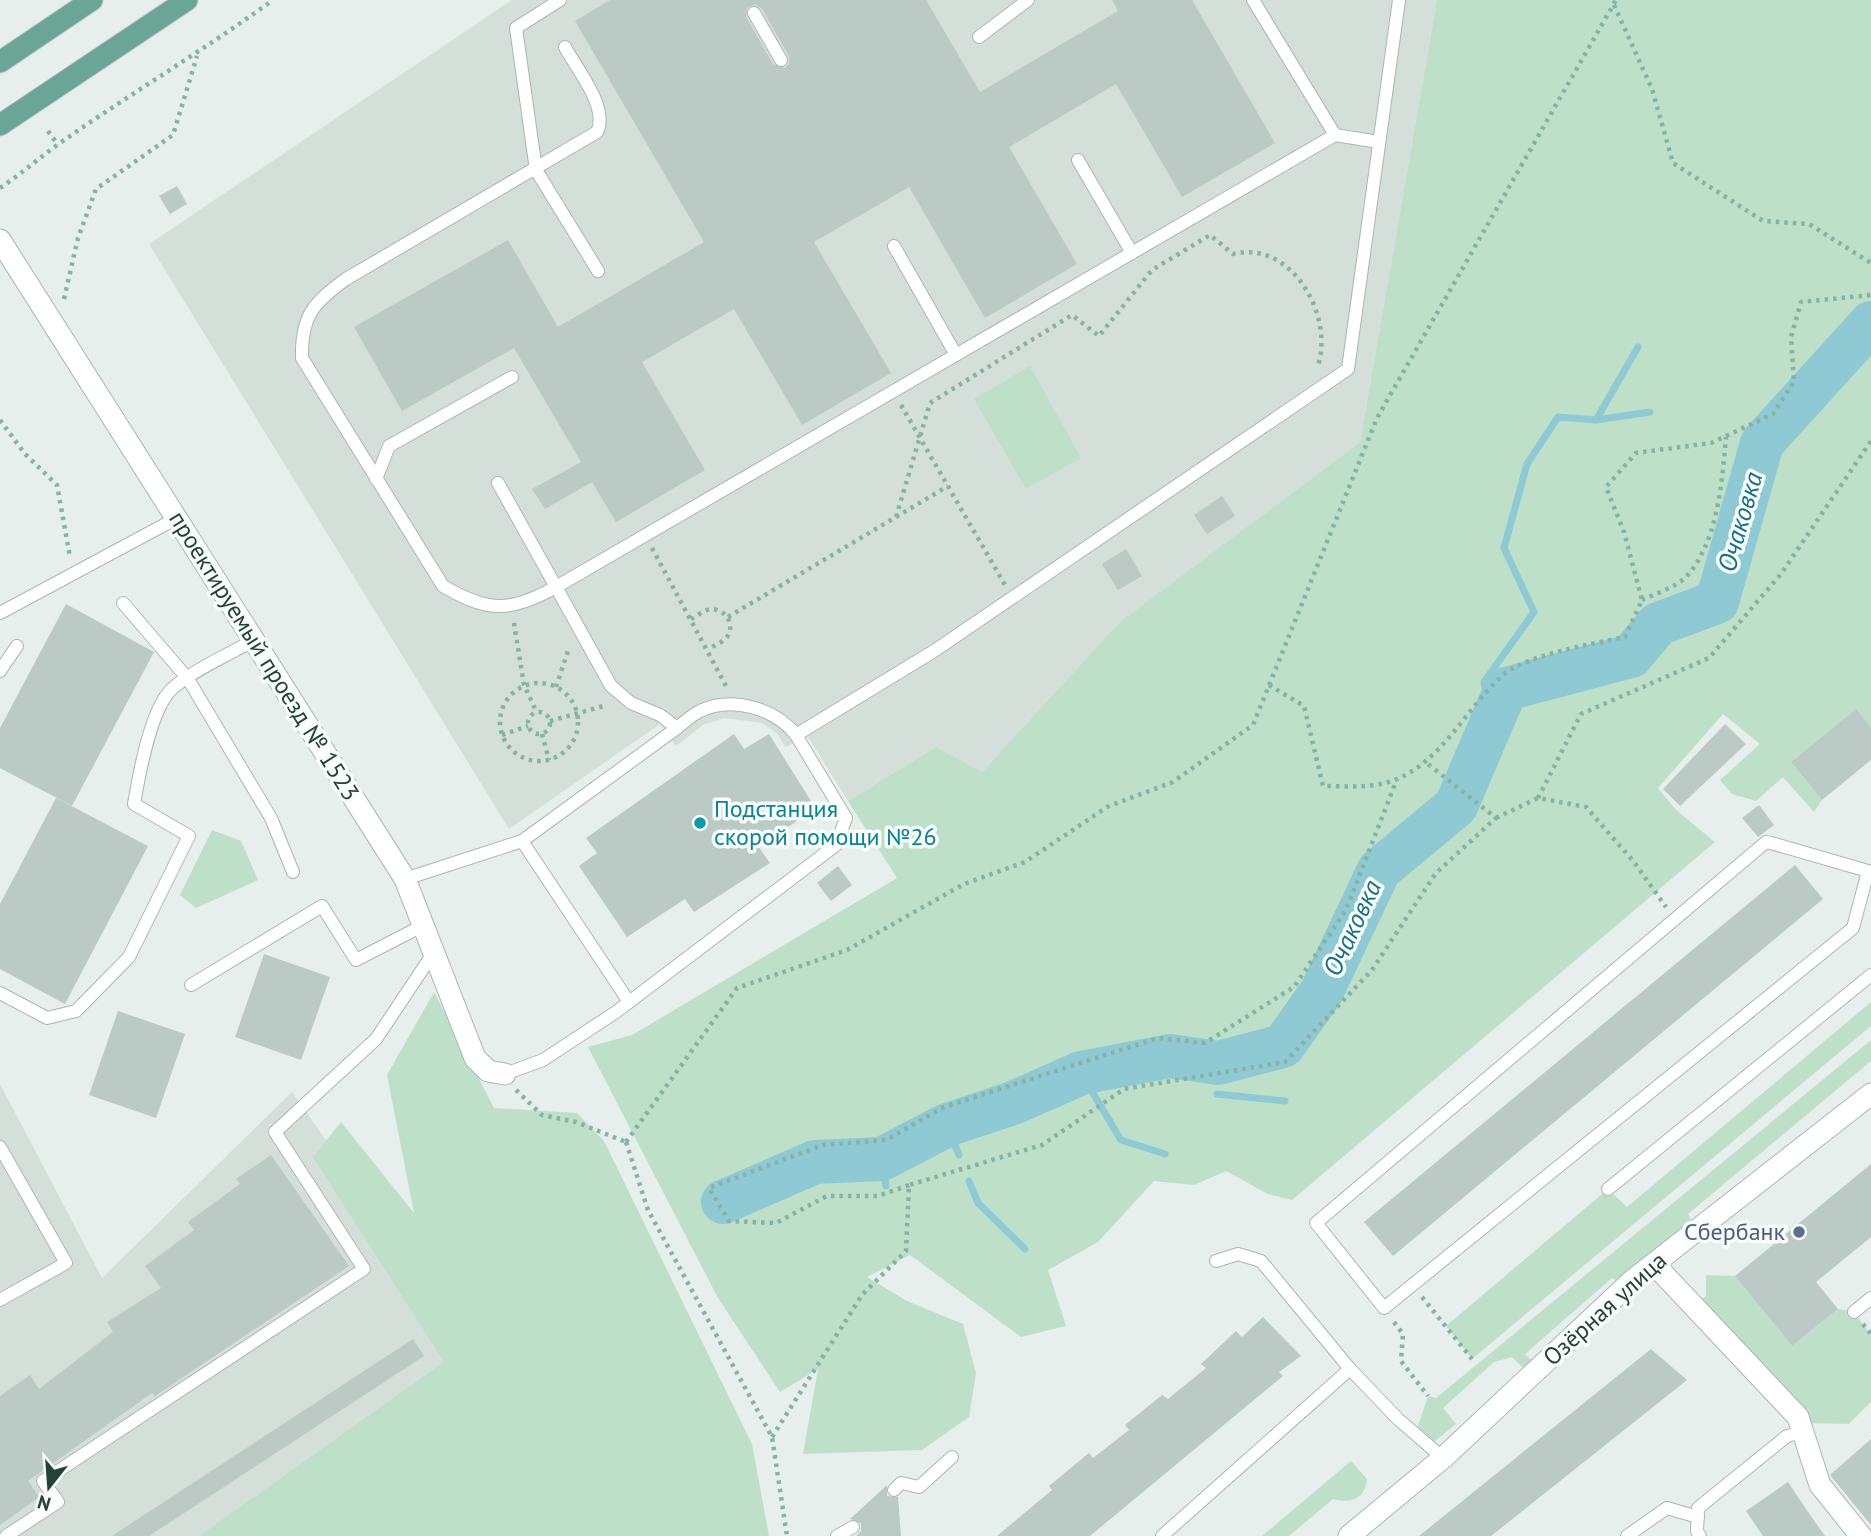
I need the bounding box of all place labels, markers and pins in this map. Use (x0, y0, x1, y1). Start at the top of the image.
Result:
place label: Подстанция скорой помощи №26 (714, 793, 937, 852)
marker: Подстанция скорой помощи №26 (692, 815, 708, 831)
place label: Сбербанк (1684, 1216, 1786, 1247)
marker: Сбербанк (1791, 1224, 1807, 1240)

